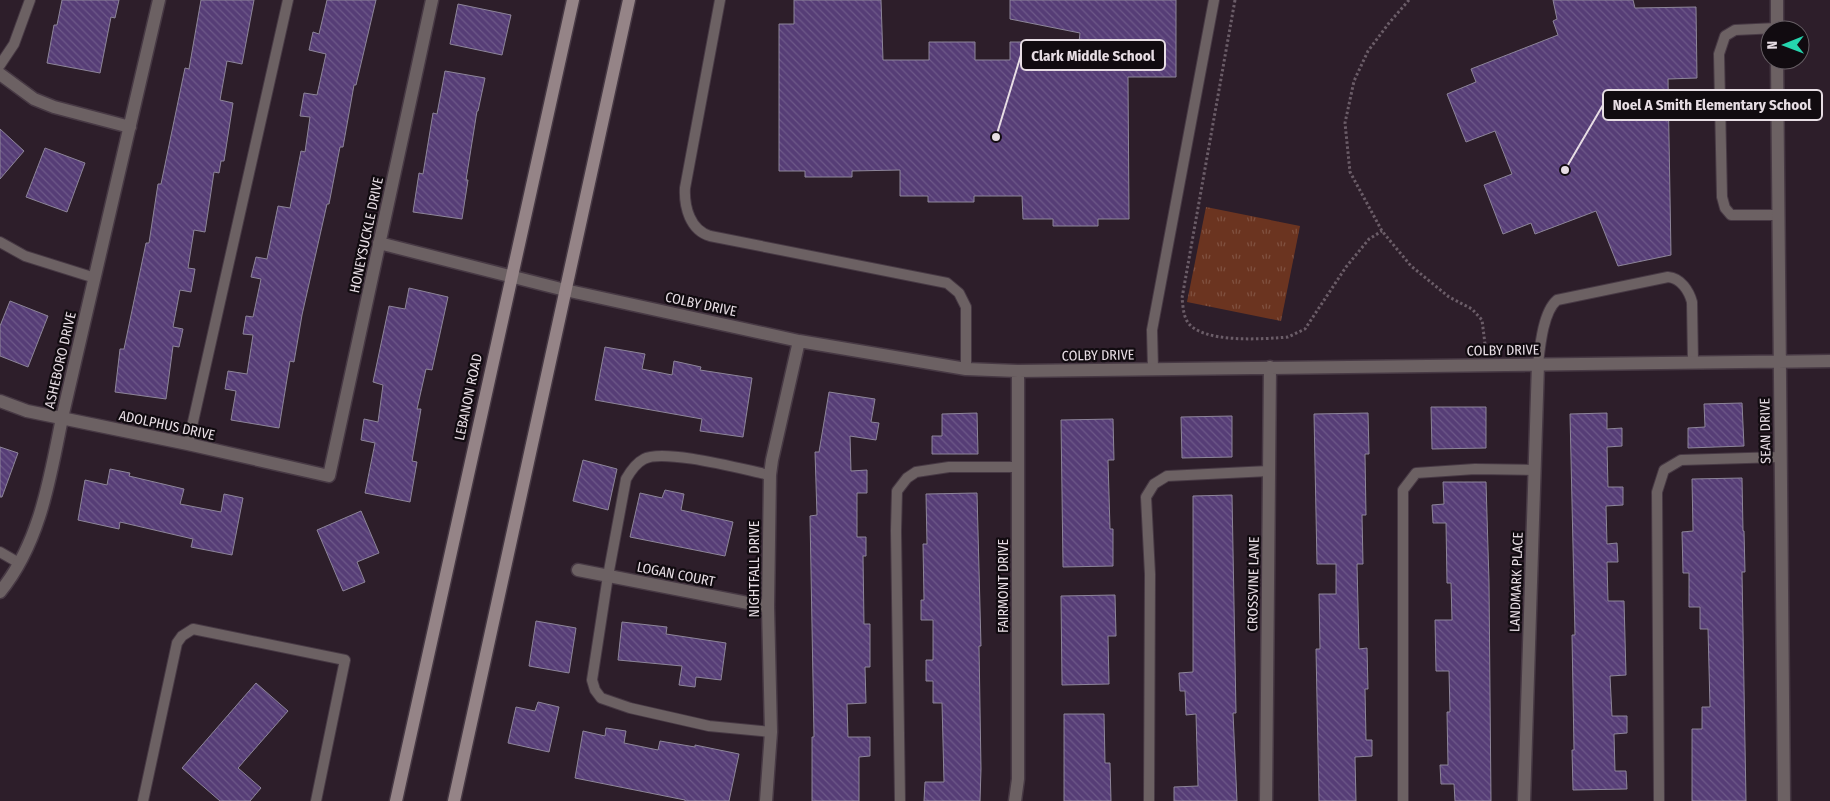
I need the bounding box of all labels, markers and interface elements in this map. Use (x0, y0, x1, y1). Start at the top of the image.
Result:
north arrow (1760, 20, 1810, 70)
callout: Clark Middle School (1021, 40, 1165, 70)
text: N (1764, 41, 1781, 50)
text: Clark Middle School (1031, 47, 1156, 65)
callout: Noel A Smith Elementary School (1603, 90, 1822, 120)
text: Noel A Smith Elementary School (1613, 96, 1812, 114)
street label: HONEYSUCKLE DRIVE (346, 175, 387, 295)
street label: COLBY DRIVE (664, 289, 739, 320)
street label: ASHEBORO DRIVE (41, 310, 80, 410)
street label: COLBY DRIVE (1467, 341, 1540, 360)
street label: COLBY DRIVE (1062, 346, 1135, 365)
street label: LEBANON ROAD (451, 352, 486, 442)
street label: SEAN DRIVE (1756, 398, 1775, 464)
street label: ADOLPHUS DRIVE (117, 407, 217, 444)
street label: NIGHTFALL DRIVE (746, 520, 763, 617)
street label: LANDMARK PLACE (1506, 531, 1527, 632)
street label: CROSSVINE LANE (1244, 536, 1263, 631)
street label: FAIRMONT DRIVE (995, 539, 1012, 633)
street label: LOGAN COURT (635, 559, 717, 590)

